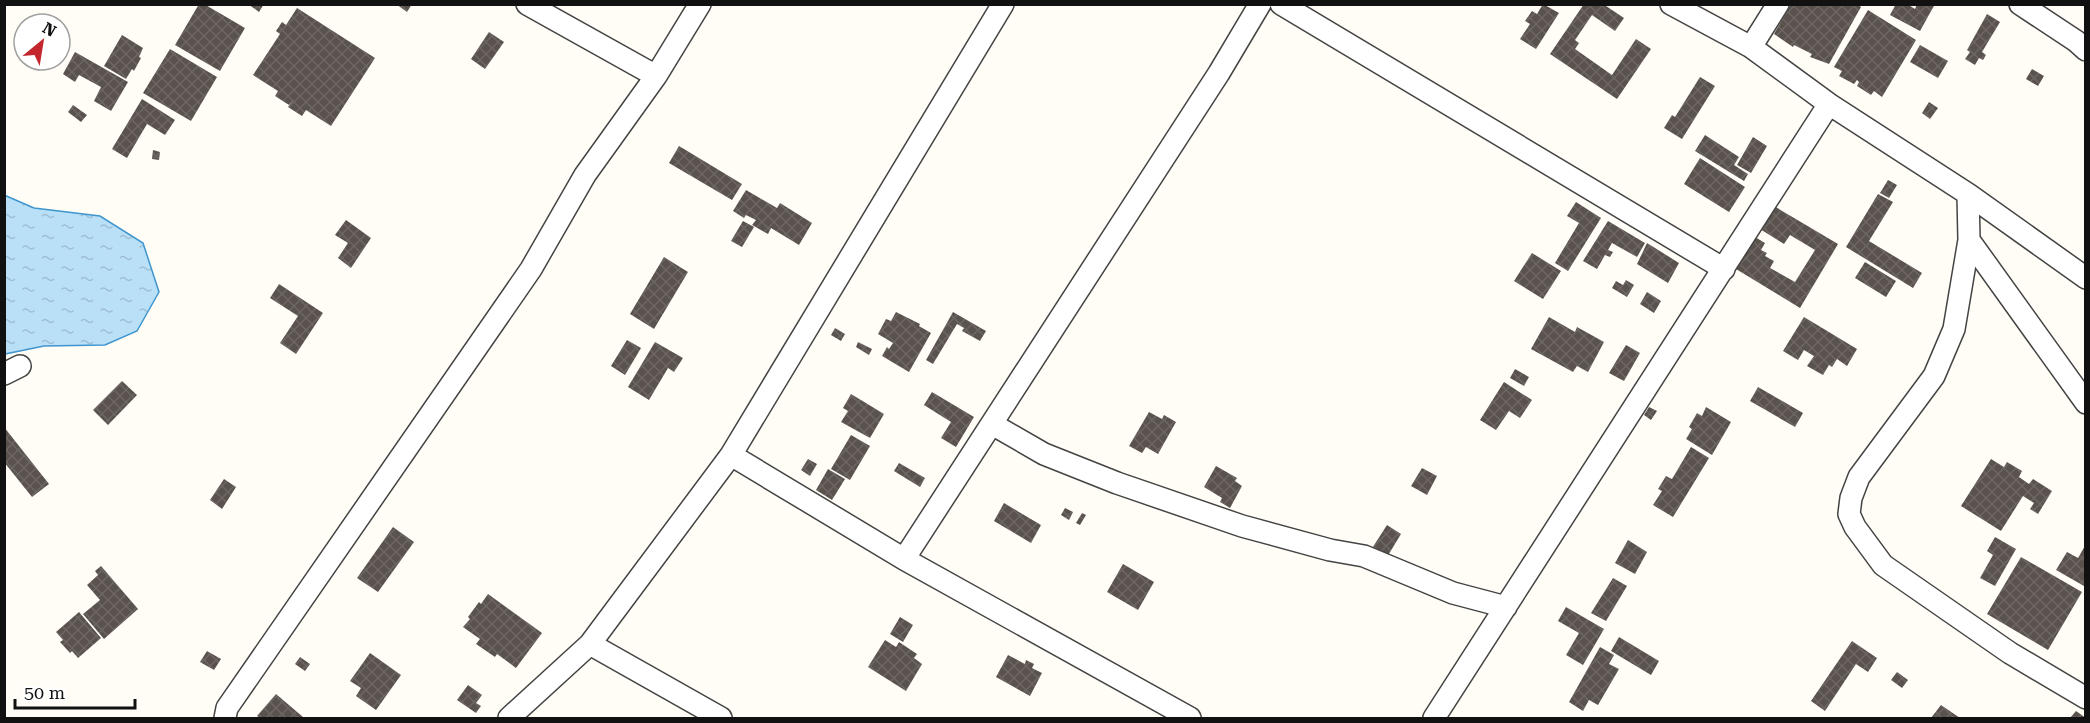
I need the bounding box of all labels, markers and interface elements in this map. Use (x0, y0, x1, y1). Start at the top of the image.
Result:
north arrow (12, 12, 72, 72)
text: N (39, 18, 59, 41)
scale bar (15, 672, 135, 710)
text: 50 m (24, 682, 65, 703)

